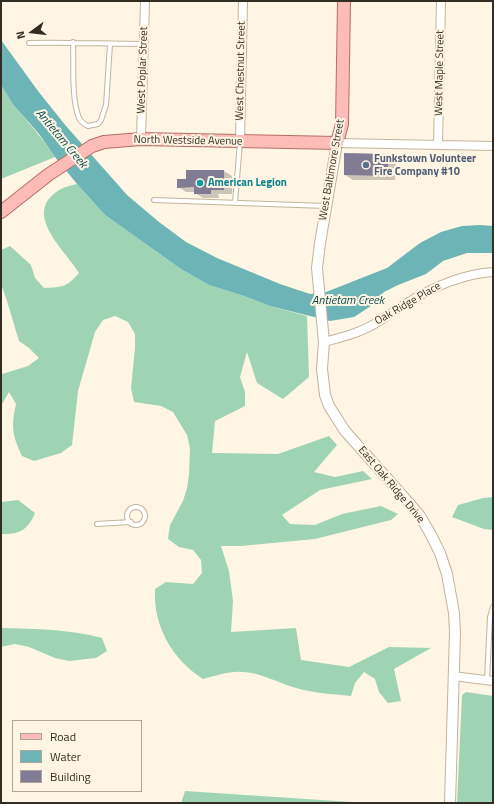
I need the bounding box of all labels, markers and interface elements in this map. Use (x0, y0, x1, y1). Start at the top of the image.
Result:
north arrow (12, 12, 52, 52)
street label: West Chestnut Street (234, 21, 248, 121)
street label: West Poplar Street (135, 26, 151, 114)
text: N (12, 29, 29, 41)
street label: West Maple Street (433, 30, 447, 116)
water label: Antietam Creek (32, 107, 90, 171)
street label: West Baltimore Street (317, 118, 347, 222)
street label: North Westside Avenue (133, 133, 243, 149)
place label: Funkstown Volunteer Fire Company #10 (374, 152, 476, 178)
marker: Funkstown Volunteer Fire Company #10 (361, 160, 371, 170)
place label: American Legion (208, 176, 287, 190)
marker: American Legion (195, 178, 205, 188)
street label: Oak Ridge Place (373, 280, 443, 328)
water label: Antietam Creek (312, 294, 384, 308)
street label: East Oak Ridge Drive (355, 444, 427, 526)
legend (12, 720, 142, 792)
text: Road (50, 727, 76, 746)
text: Water (50, 747, 81, 766)
text: Building (50, 767, 91, 786)

